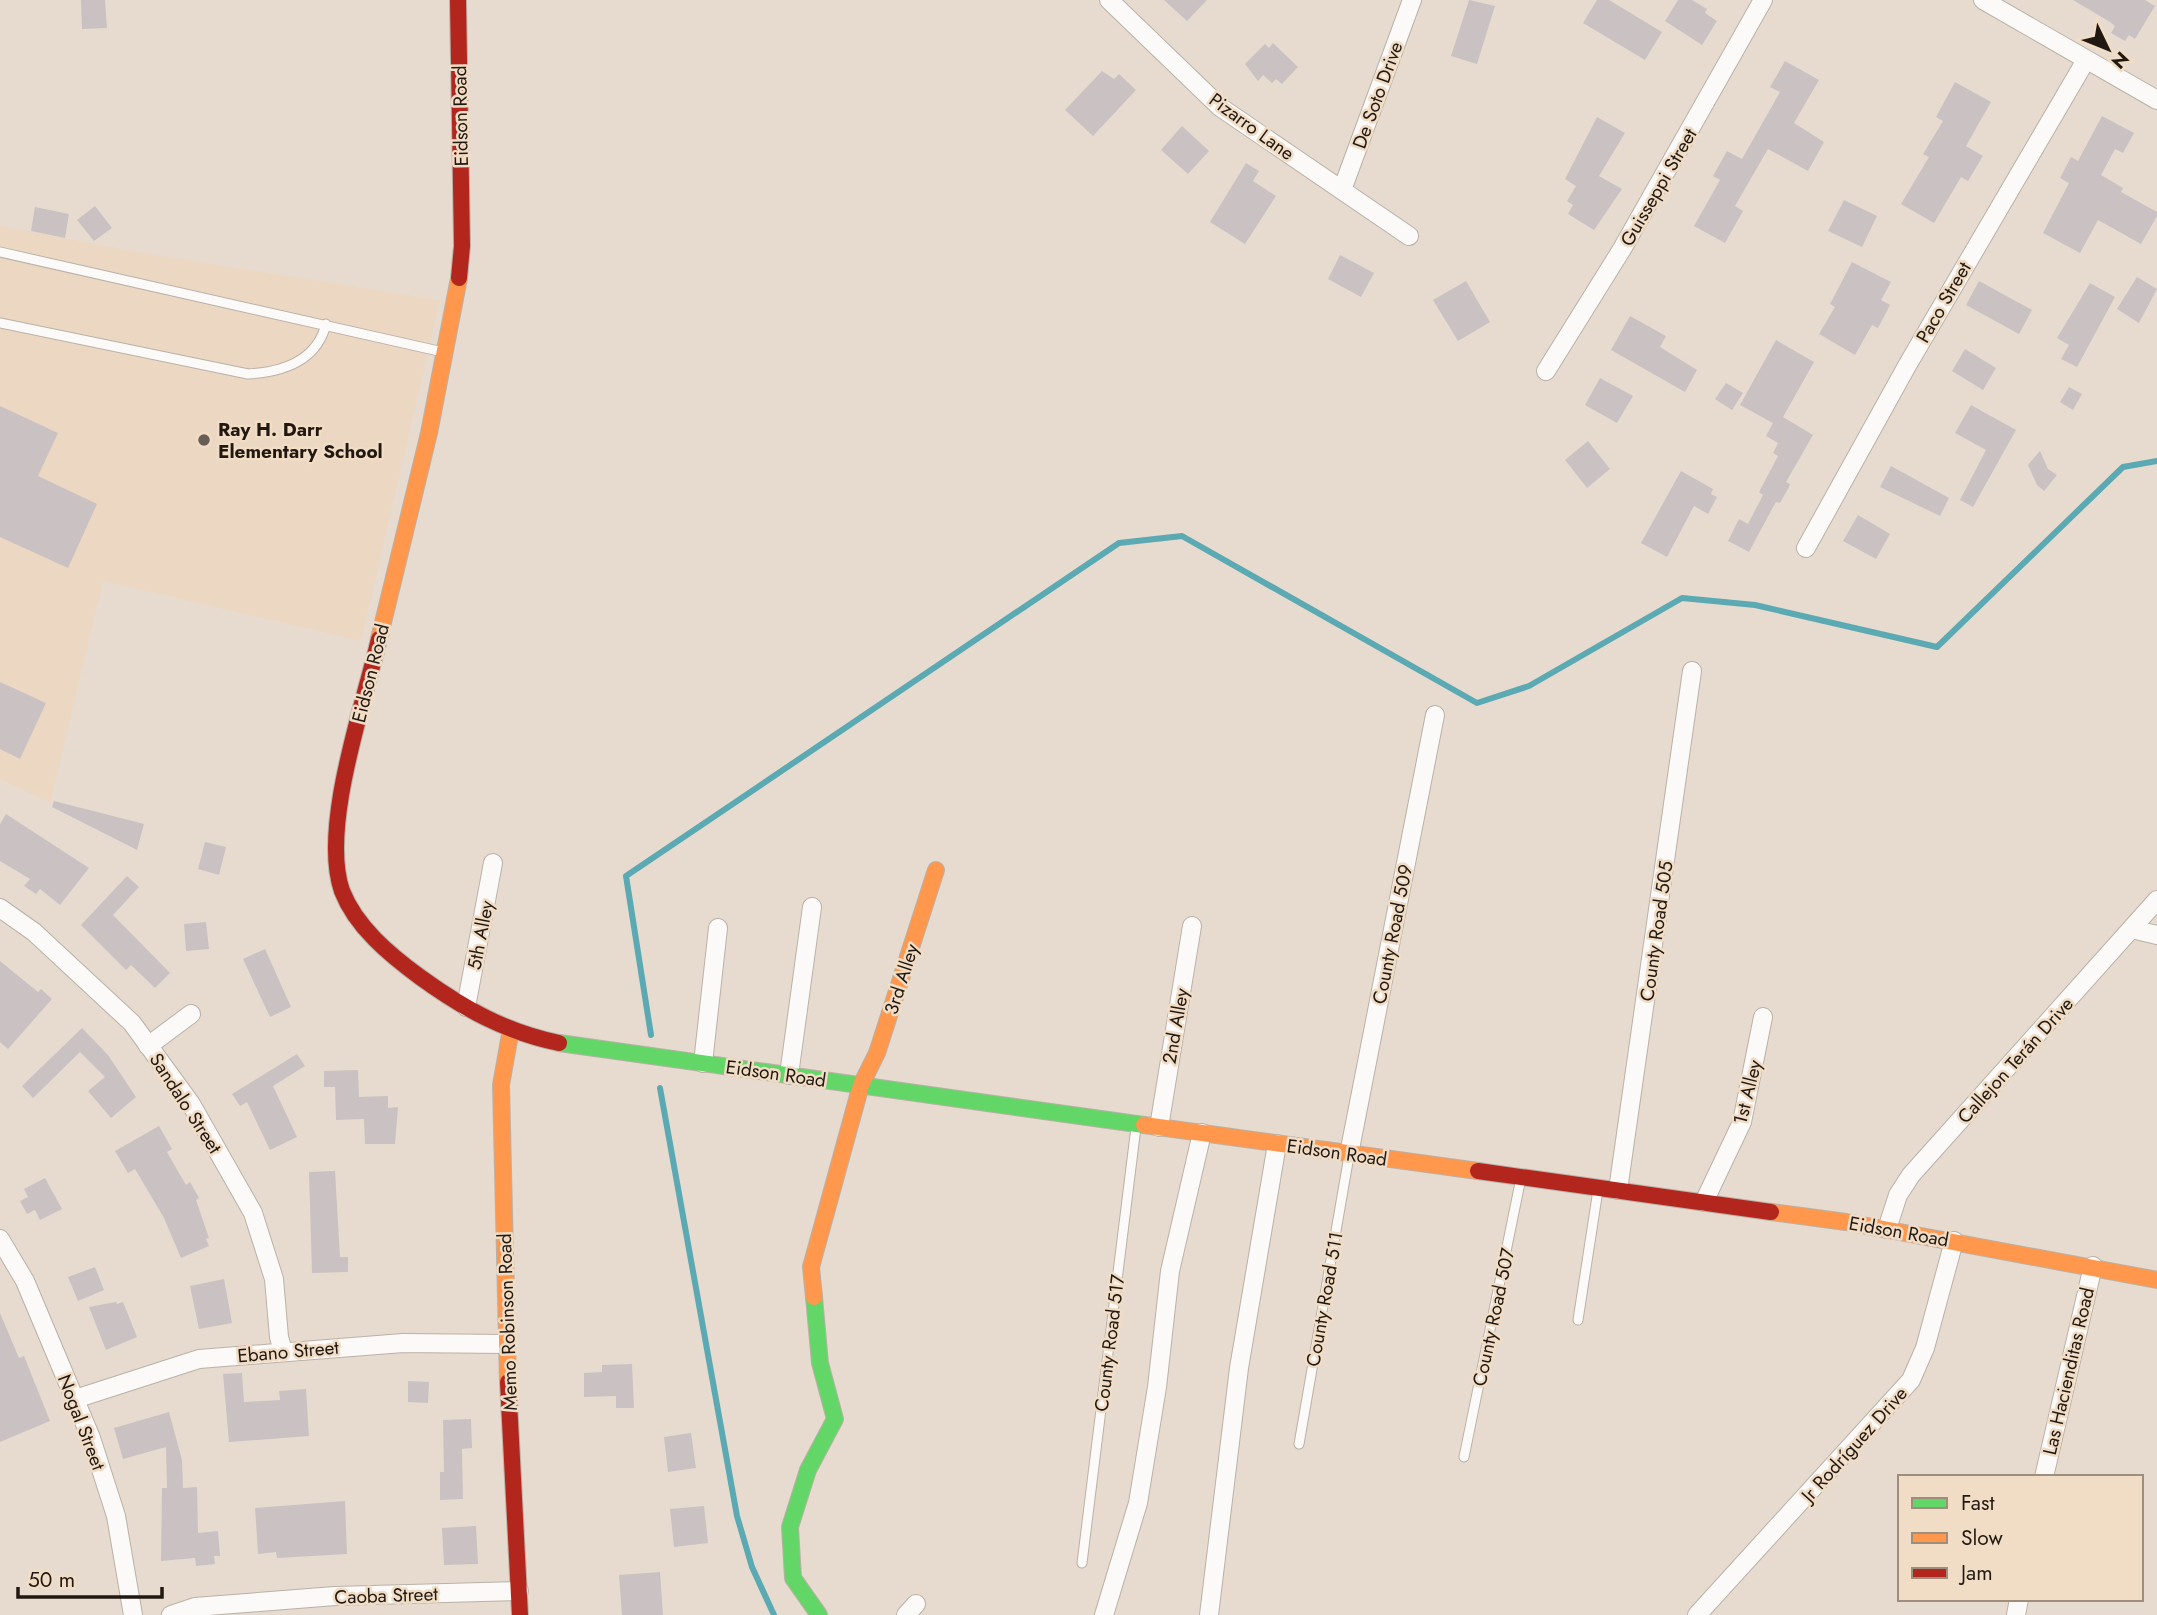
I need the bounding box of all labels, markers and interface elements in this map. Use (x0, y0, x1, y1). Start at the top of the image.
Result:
north arrow (2073, 14, 2143, 84)
street label: De Soto Drive (1346, 38, 1409, 152)
text: N (2105, 46, 2135, 75)
street label: Eidson Road (446, 65, 475, 167)
street label: Pizarro Lane (1204, 86, 1300, 167)
street label: Guisseppi Street (1614, 123, 1703, 251)
street label: Paco Street (1909, 256, 1978, 348)
place label: Ray H. Darr Elementary School (218, 416, 383, 465)
marker: Ray H. Darr Elementary School (196, 432, 212, 448)
street label: Eidson Road (345, 621, 396, 725)
street label: County Road 505 (1633, 859, 1680, 1003)
street label: County Road 509 (1366, 862, 1419, 1006)
street label: 5th Alley (461, 897, 501, 972)
street label: 3rd Alley (877, 940, 926, 1018)
street label: 2nd Alley (1156, 985, 1196, 1066)
street label: Callejon Terán Drive (1951, 991, 2080, 1130)
street label: Sandalo Street (143, 1048, 229, 1159)
street label: Eidson Road (724, 1053, 828, 1094)
street label: 1st Alley (1726, 1056, 1769, 1127)
street label: Eidson Road (1285, 1132, 1389, 1173)
street label: Eidson Road (1847, 1209, 1951, 1254)
street label: County Road 511 (1299, 1230, 1350, 1369)
street label: Memo Robinson Road (491, 1233, 524, 1411)
street label: County Road 507 (1466, 1245, 1521, 1389)
street label: County Road 517 (1088, 1273, 1131, 1413)
street label: Las Hacienditas Road (2036, 1285, 2101, 1458)
street label: Ebano Street (236, 1334, 340, 1369)
street label: Nogal Street (51, 1370, 112, 1474)
street label: Jr Rodríguez Drive (1793, 1380, 1914, 1510)
legend (1898, 1475, 2143, 1601)
text: Fast (1961, 1488, 1994, 1518)
text: Slow (1961, 1523, 2003, 1553)
scale bar (18, 1556, 161, 1600)
text: Jam (1958, 1558, 1993, 1588)
text: 50 m (28, 1565, 75, 1595)
street label: Caoba Street (334, 1580, 439, 1611)

